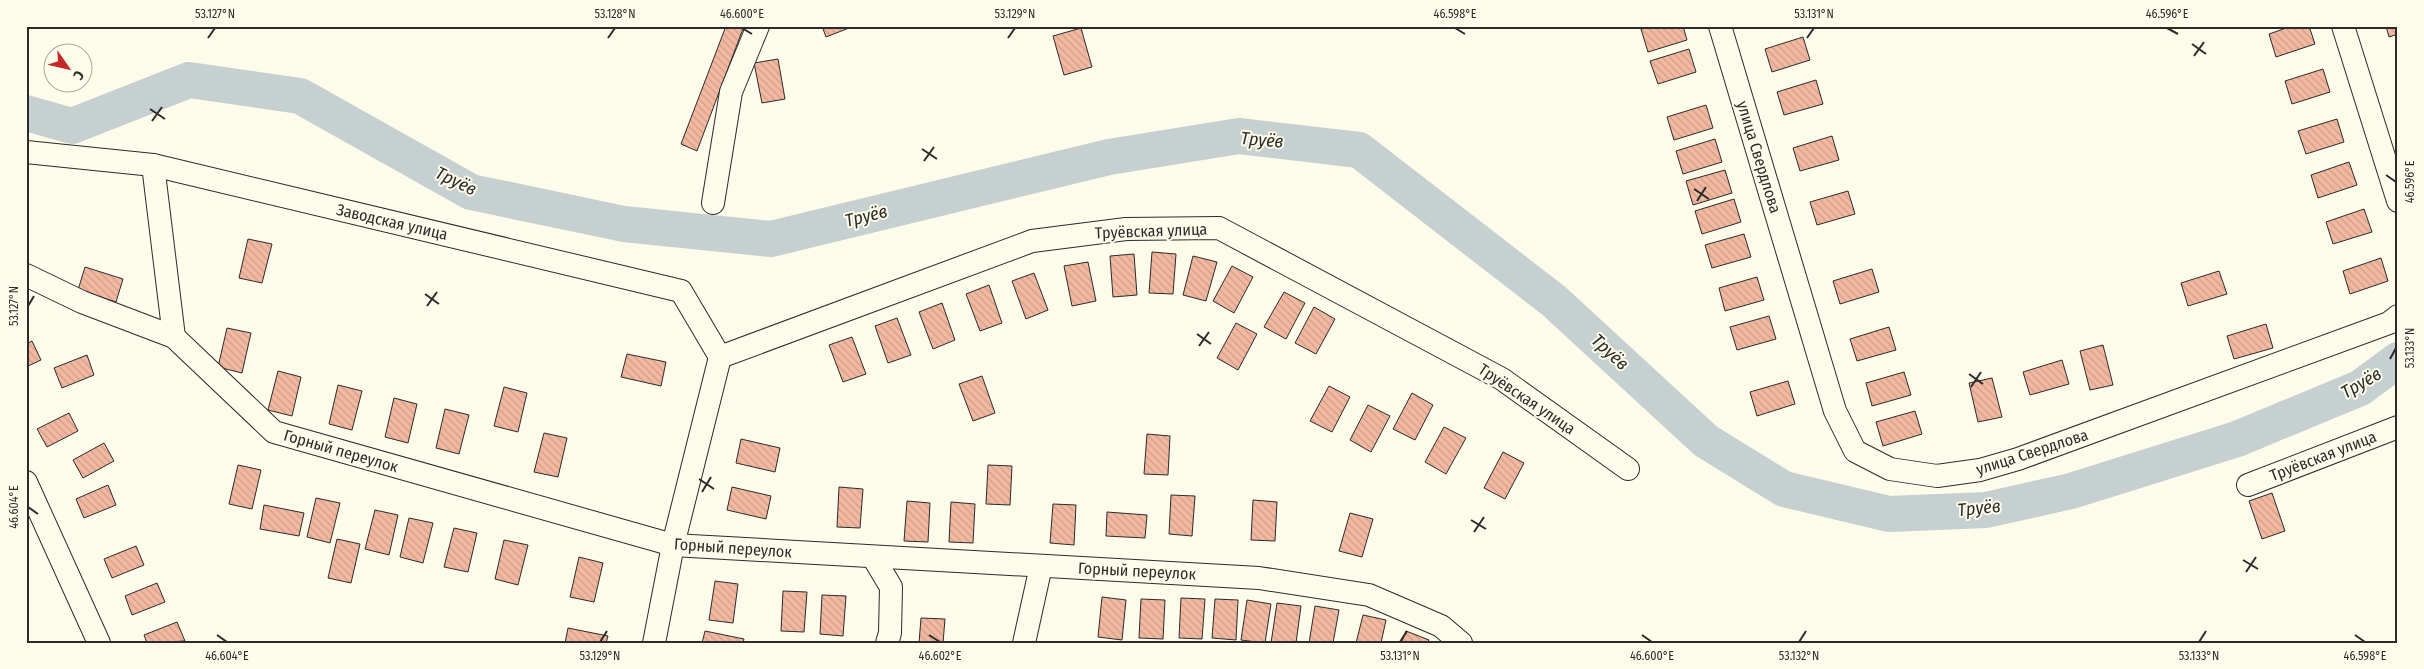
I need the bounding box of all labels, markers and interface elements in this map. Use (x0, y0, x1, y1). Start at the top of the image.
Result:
text: 53.127°N (195, 7, 235, 21)
text: 53.128°N (594, 7, 636, 21)
text: 46.600°E (720, 7, 764, 21)
text: 53.129°N (995, 7, 1035, 21)
text: 46.598°E (1434, 7, 1477, 21)
text: 53.131°N (1794, 7, 1834, 21)
text: 46.596°E (2146, 7, 2189, 21)
north arrow (42, 42, 92, 92)
text: С (69, 67, 87, 83)
street label: улица Свердлова (1733, 99, 1785, 216)
water label: Труёв (1240, 127, 1285, 153)
text: 46.596°E (2403, 160, 2417, 203)
water label: Труёв (432, 162, 480, 200)
street label: Заводская улица (335, 200, 450, 244)
water label: Труёв (843, 200, 890, 232)
street label: Труёвская улица (1094, 220, 1208, 242)
text: 53.127°N (7, 286, 21, 326)
text: 53.133°N (2403, 328, 2417, 368)
water label: Труёв (1587, 329, 1633, 375)
street label: Труёвская улица (1475, 360, 1579, 438)
water label: Труёв (2337, 363, 2385, 403)
street label: улица Свердлова (1974, 425, 2090, 479)
street label: Горный переулок (282, 426, 401, 477)
street label: Труёвская улица (2267, 427, 2379, 485)
text: 46.604°E (7, 485, 21, 529)
water label: Труёв (1957, 495, 2002, 521)
street label: Горный переулок (673, 534, 793, 562)
street label: Горный переулок (1078, 558, 1197, 584)
text: 46.604°E (205, 649, 249, 663)
text: 53.129°N (580, 649, 620, 663)
text: 46.602°E (919, 649, 962, 663)
text: 53.131°N (1380, 649, 1420, 663)
text: 46.600°E (1630, 649, 1674, 663)
text: 53.132°N (1779, 649, 1819, 663)
text: 53.133°N (2179, 649, 2219, 663)
text: 46.598°E (2344, 649, 2387, 663)

